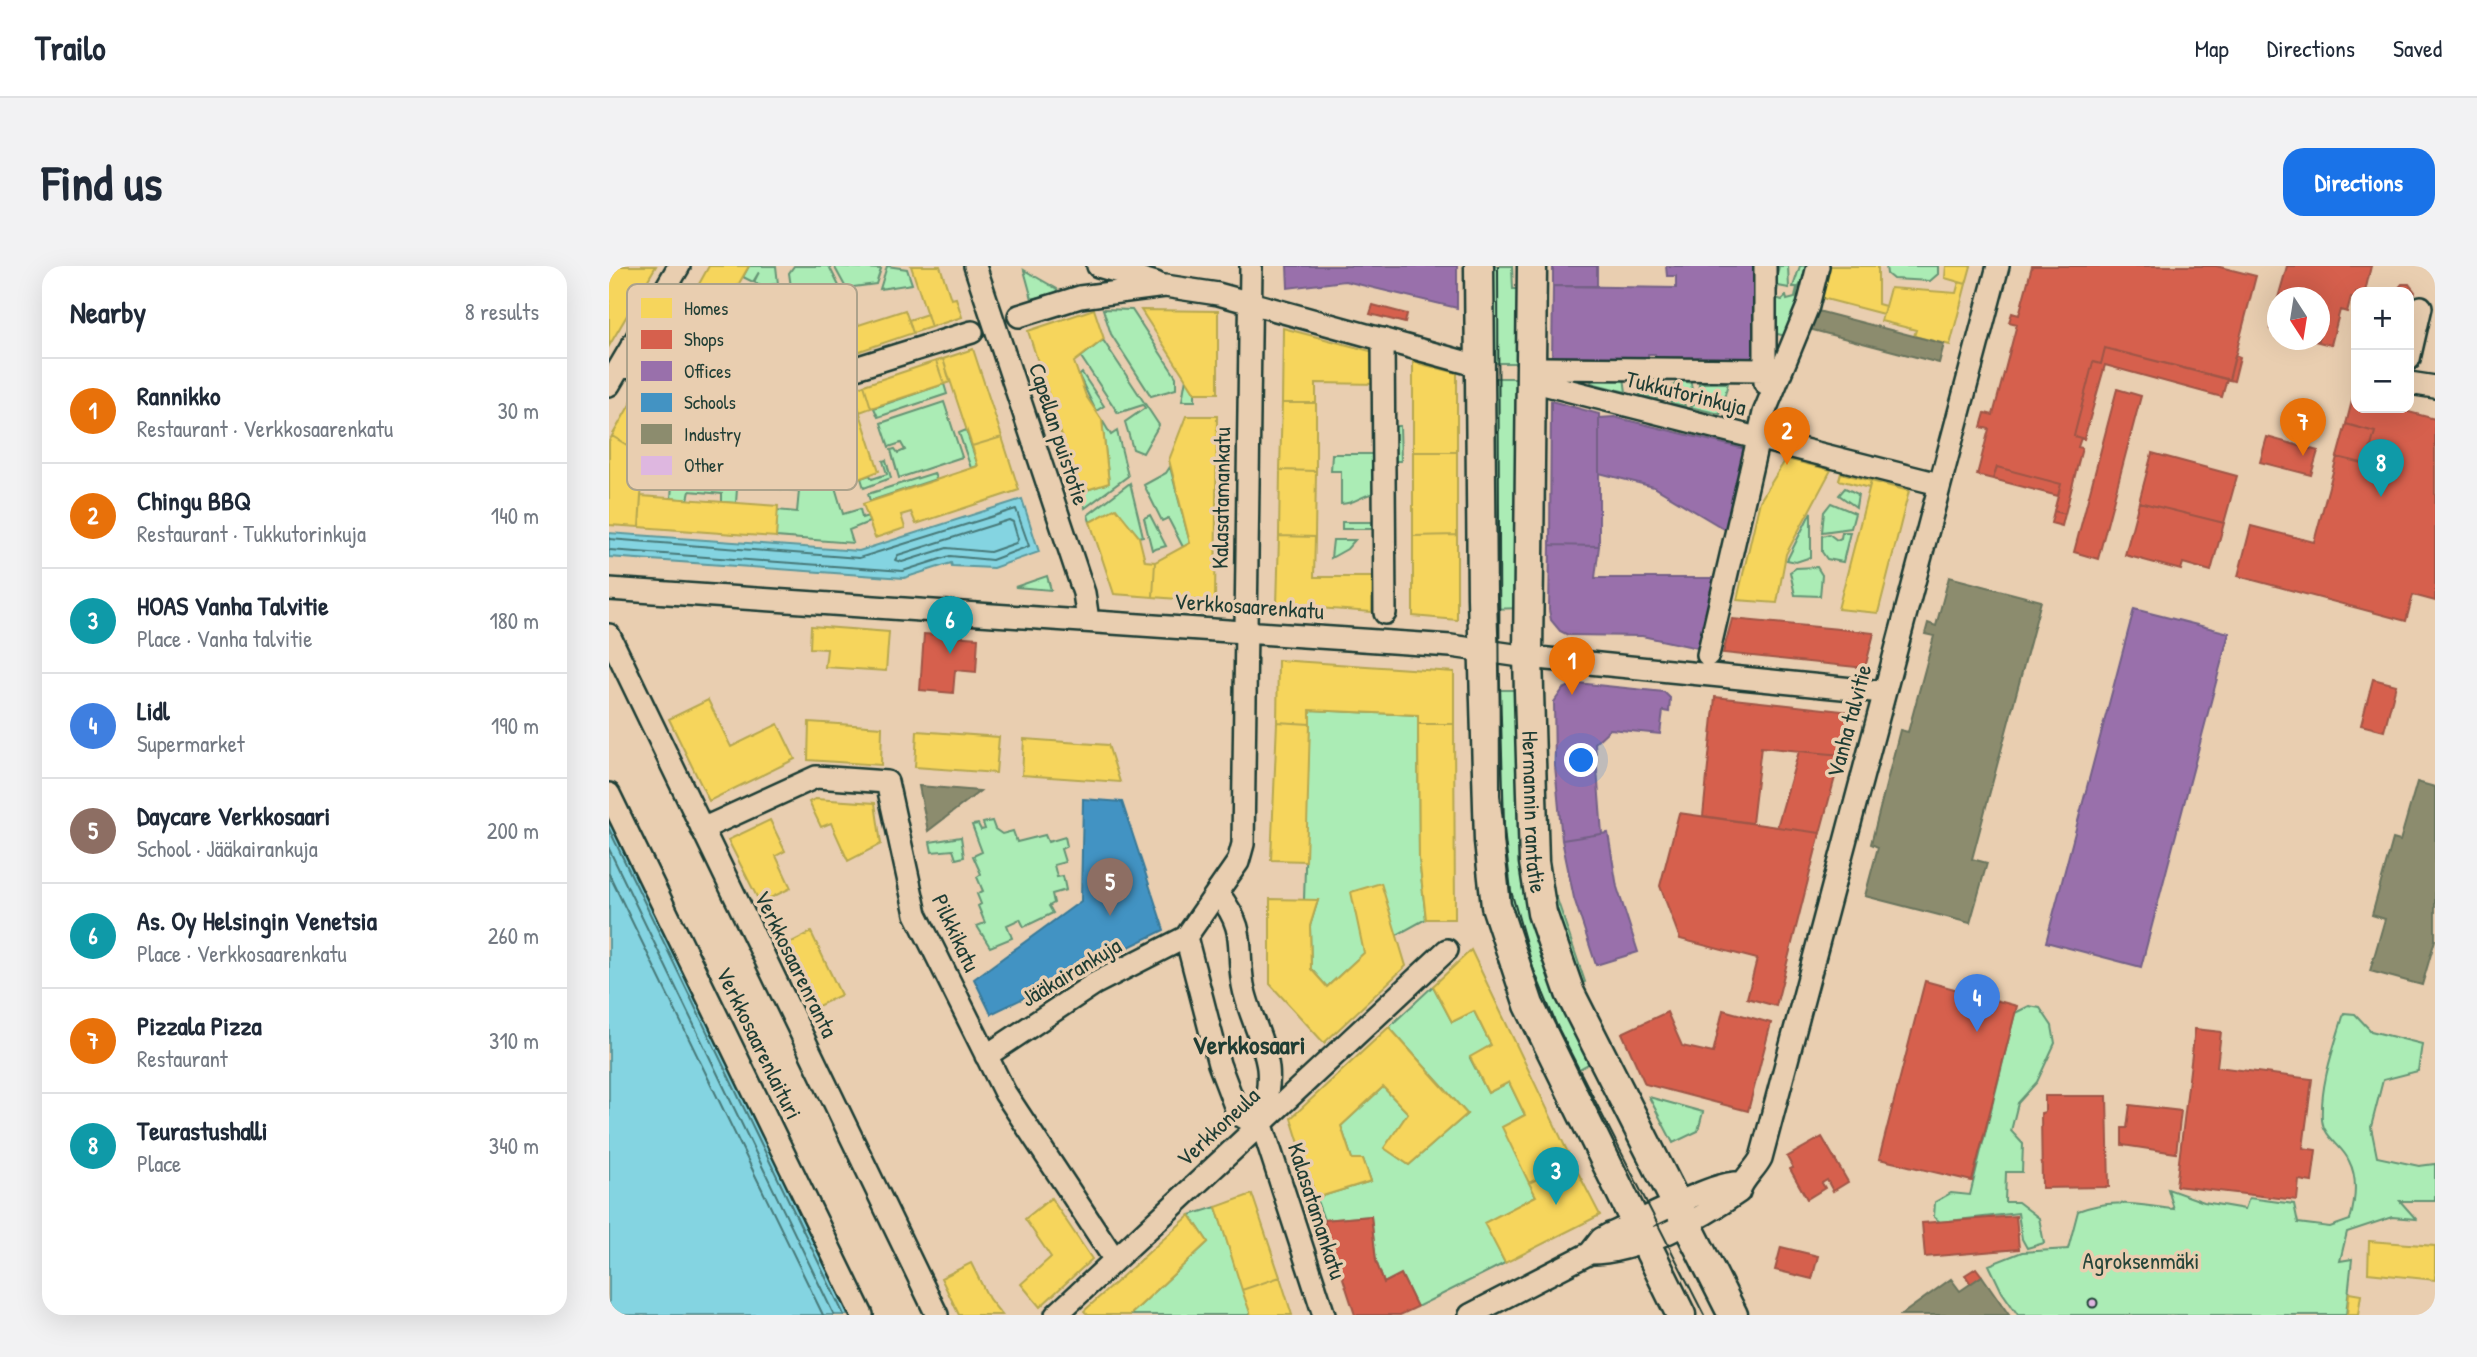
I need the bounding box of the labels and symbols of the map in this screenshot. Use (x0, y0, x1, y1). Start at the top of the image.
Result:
legend (627, 284, 857, 490)
north arrow (2267, 287, 2330, 350)
text: Homes (684, 295, 728, 321)
text: Shops (684, 326, 724, 352)
text: Offices (684, 358, 731, 384)
street label: Capellan puistotie (1022, 359, 1097, 509)
street label: Tukkutorinkuja (1623, 363, 1750, 422)
text: Schools (684, 389, 736, 415)
pin: 7 (2280, 398, 2326, 456)
pin: 2 (1764, 407, 1810, 465)
text: Industry (684, 421, 741, 447)
street label: Kalasatamankatu (1204, 427, 1237, 569)
pin: 8 (2358, 439, 2404, 497)
text: Other (684, 452, 725, 478)
street label: Verkkosaarenkatu (1173, 585, 1325, 626)
pin: 6 (927, 596, 973, 654)
pin: 1 (1549, 637, 1595, 695)
street label: Vanha talvitie (1819, 661, 1878, 781)
street label: Hermannin rantatie (1515, 730, 1555, 895)
your location (1564, 743, 1598, 777)
pin: 5 (1087, 858, 1133, 916)
street label: Verkkosaarenranta (747, 885, 845, 1042)
street label: Pilkkikatu (925, 889, 988, 977)
street label: Jääkairankuja (1015, 930, 1127, 1014)
street label: Verkkosaarenlaituri (709, 961, 810, 1124)
pin: 4 (1954, 974, 2000, 1032)
district label: Verkkosaari (1192, 1027, 1306, 1062)
street label: Verkkoneula (1169, 1080, 1266, 1173)
street label: Kalasatamankatu (1281, 1139, 1354, 1283)
pin: 3 (1533, 1147, 1579, 1205)
park label: Agroksenmäki (2083, 1245, 2199, 1276)

